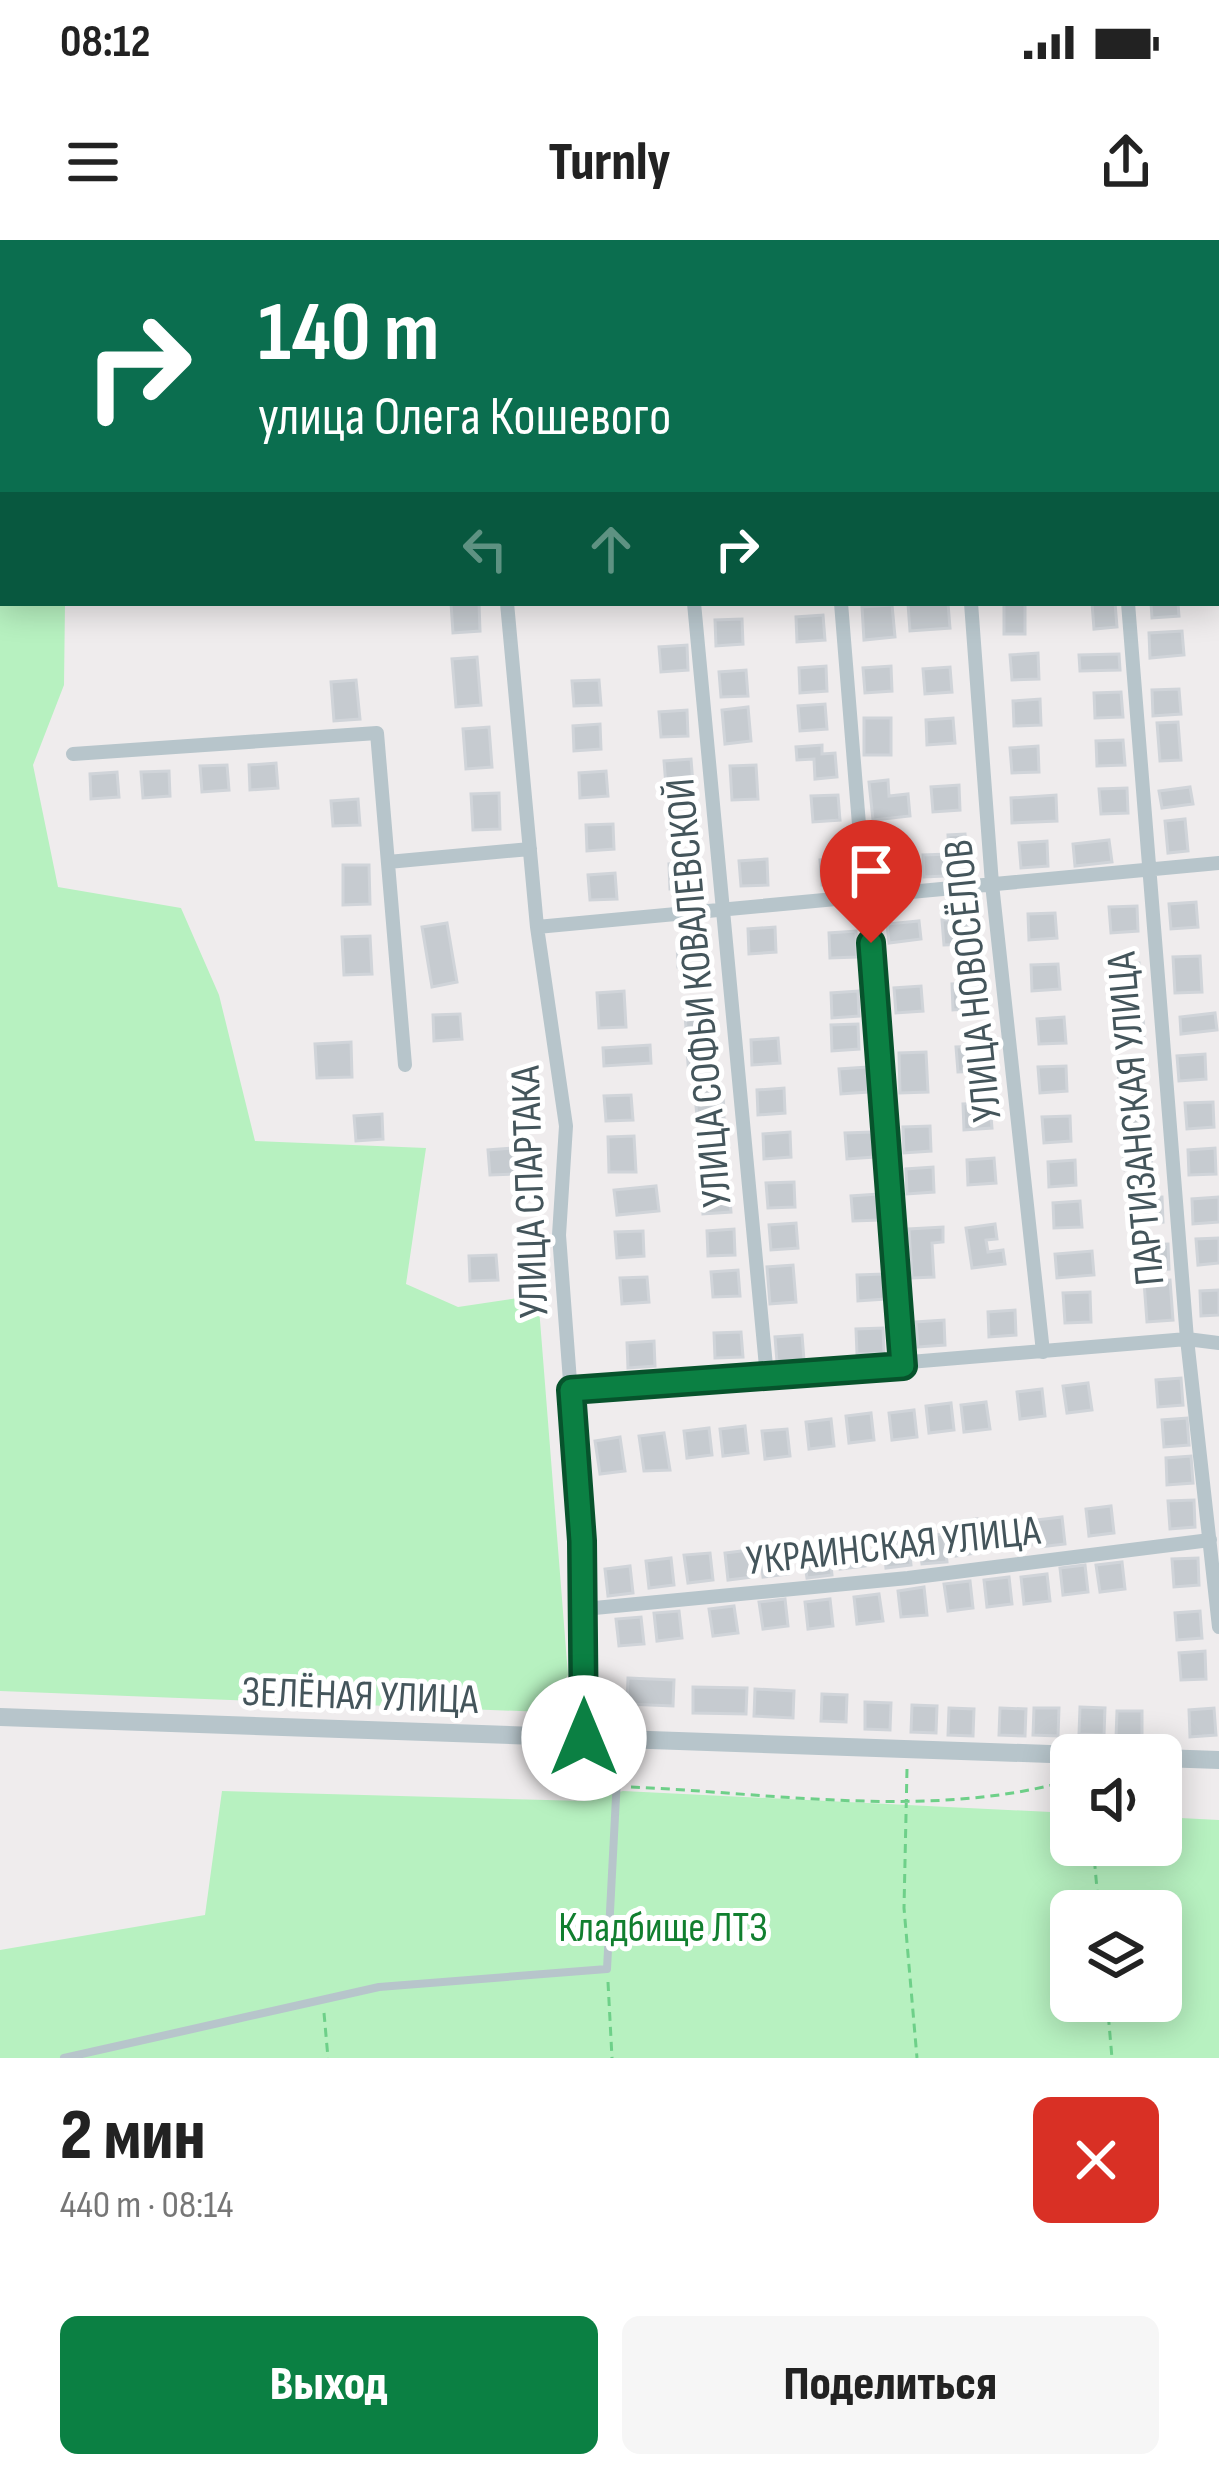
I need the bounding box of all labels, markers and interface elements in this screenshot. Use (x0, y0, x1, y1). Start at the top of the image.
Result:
text: 08:12 (60, 15, 151, 70)
icon: menu (60, 129, 126, 195)
icon: share (1093, 129, 1159, 195)
text: Turnly (549, 130, 670, 195)
text: 140 m (258, 283, 439, 384)
icon: right (60, 288, 216, 444)
text: улица Олега Кошевого (258, 385, 671, 450)
icon: left (452, 516, 518, 582)
icon: ahead (578, 516, 644, 582)
icon: right (704, 516, 770, 582)
street label: УЛИЦА СОФЬИ КОВАЛЕВСКОЙ (655, 776, 744, 1209)
pin (820, 820, 922, 943)
street label: УЛИЦА НОВОСЁЛОВ (933, 837, 1014, 1124)
icon: arrive (838, 838, 904, 904)
street label: ПАРТИЗАНСКАЯ УЛИЦА (1096, 949, 1176, 1288)
street label: УЛИЦА СПАРТАКА (501, 1064, 560, 1319)
street label: УКРАИНСКАЯ УЛИЦА (744, 1506, 1044, 1587)
street label: ЗЕЛЁНАЯ УЛИЦА (241, 1667, 480, 1726)
position arrow (521, 1675, 647, 1801)
map controls (1050, 1734, 1182, 2022)
button: sound (1050, 1734, 1182, 1866)
button: layers (1050, 1890, 1182, 2022)
park label: Кладбище ЛТЗ (558, 1903, 768, 1954)
text: 2 мин (60, 2093, 206, 2180)
button: close (1033, 2097, 1159, 2223)
text: 440 m · 08:14 (60, 2182, 233, 2229)
button: Выход (60, 2316, 598, 2454)
button: Поделиться (622, 2316, 1159, 2454)

